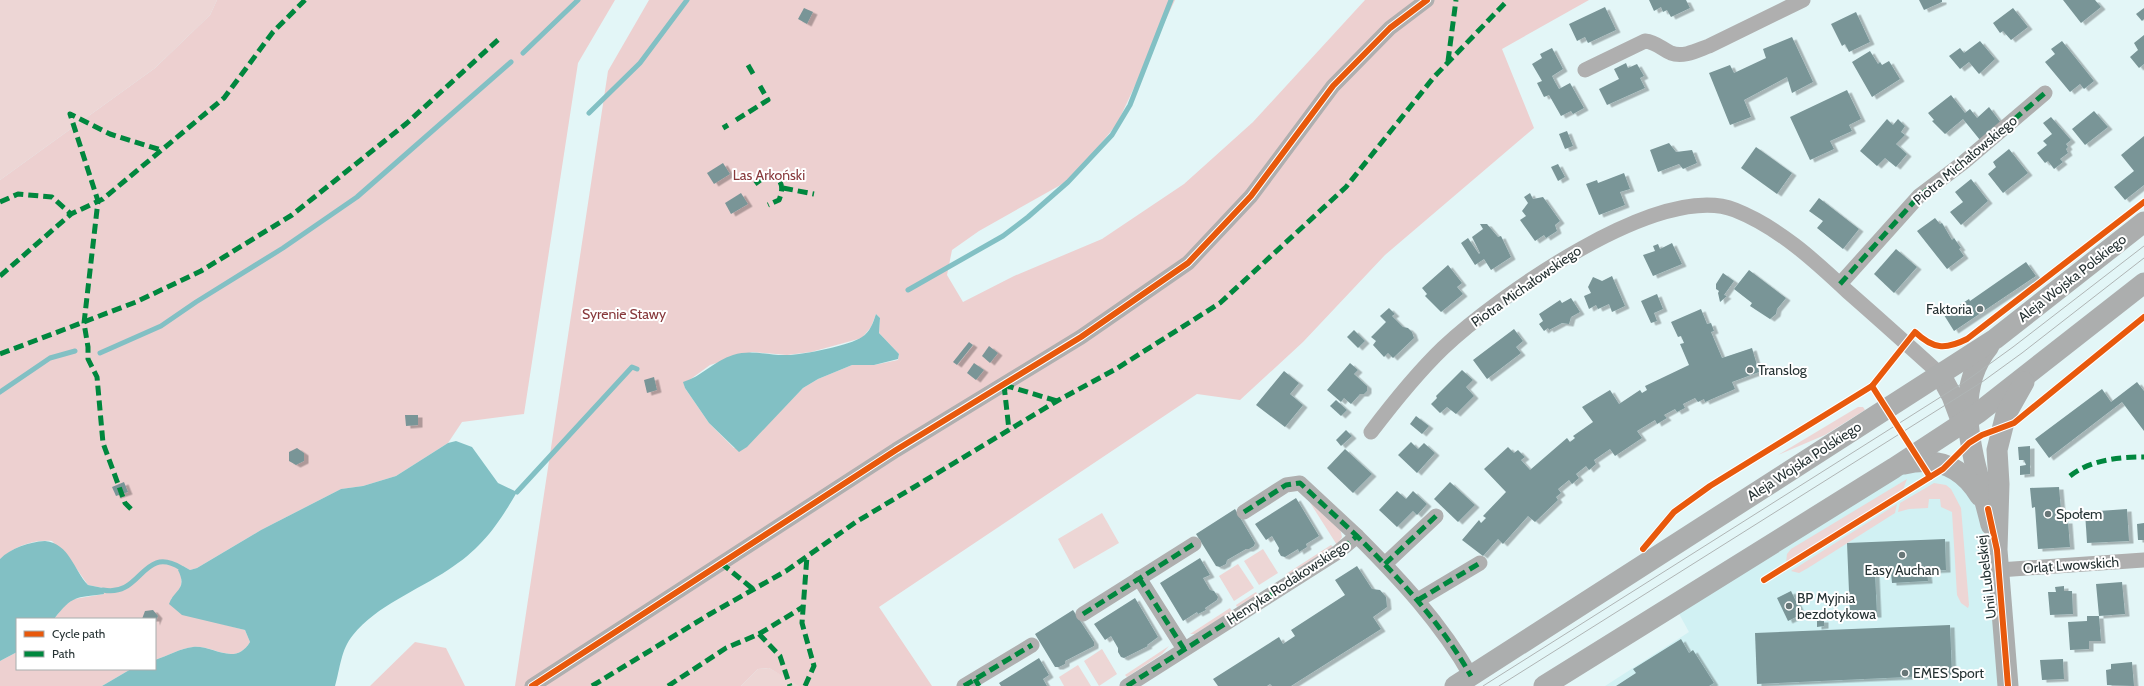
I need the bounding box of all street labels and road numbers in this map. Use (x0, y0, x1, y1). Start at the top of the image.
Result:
street label: Piotra Michałowskiego (1909, 111, 2021, 209)
street label: Aleja Wojska Polskiego (2014, 230, 2130, 326)
street label: Piotra Michałowskiego (1467, 241, 1585, 331)
street label: Aleja Wojska Polskiego (1743, 417, 1865, 505)
street label: Unii Lubelskiej (1972, 534, 2000, 620)
street label: Henryka Rodakowskiego (1223, 535, 1353, 629)
street label: Orląt Lwowskich (2022, 553, 2120, 577)

